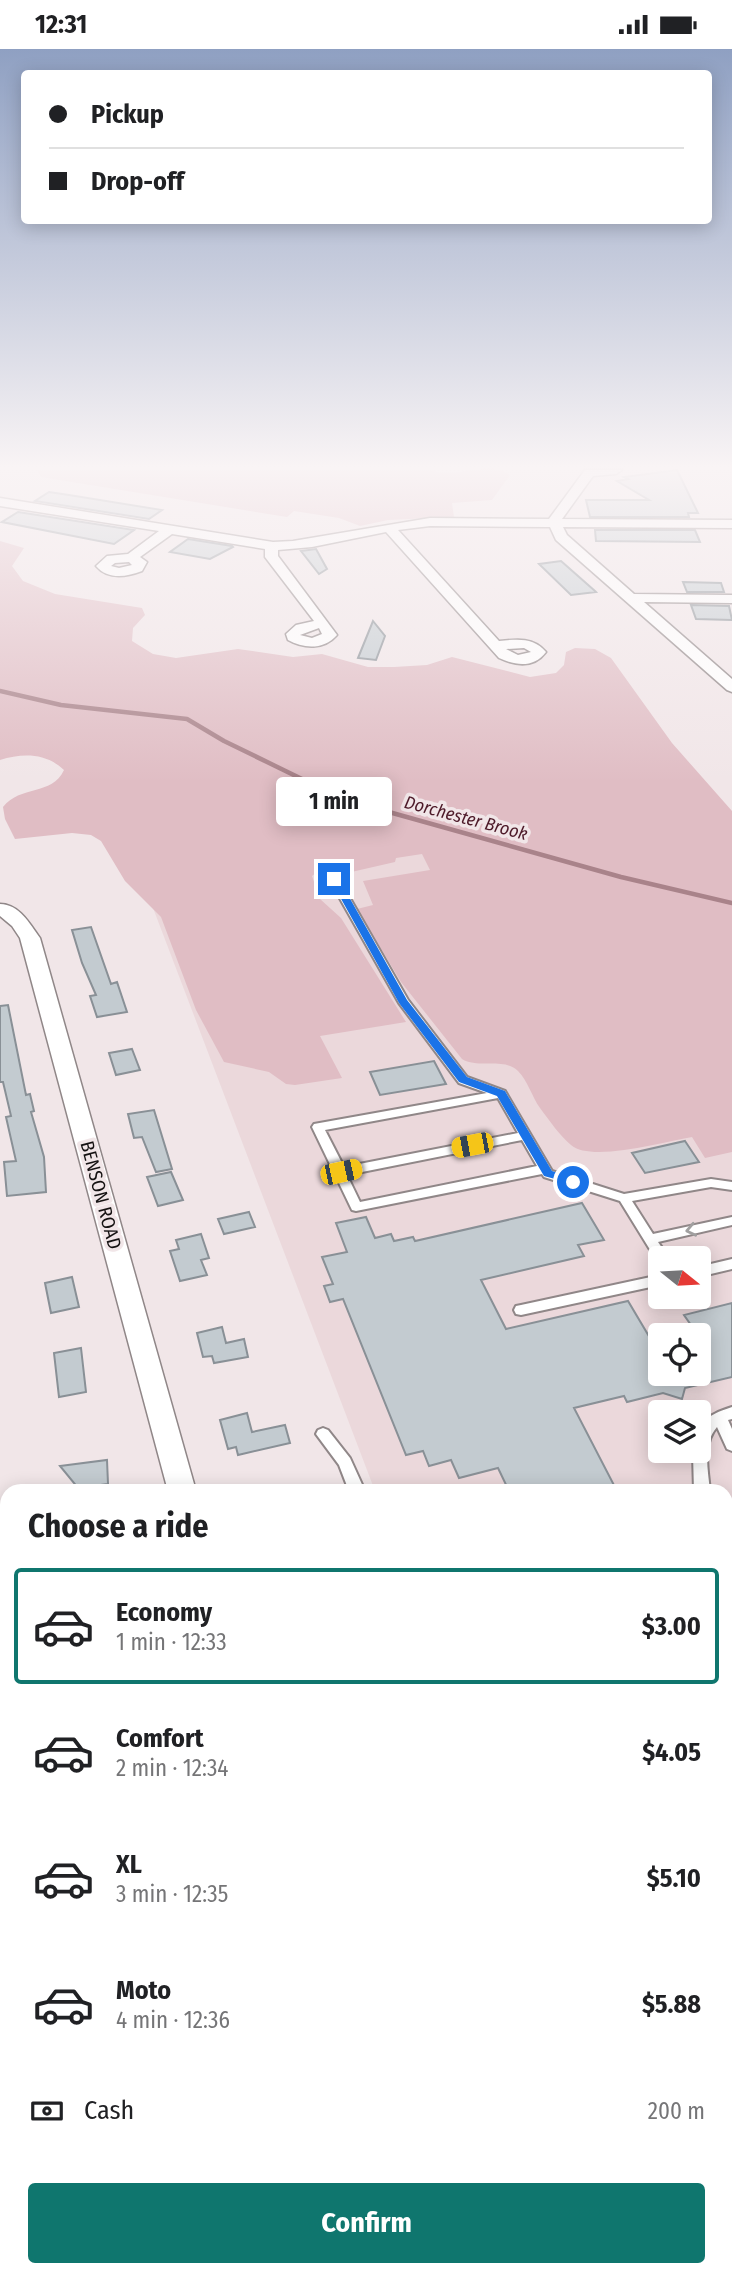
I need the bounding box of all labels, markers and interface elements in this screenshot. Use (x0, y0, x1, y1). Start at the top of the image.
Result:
text: 12:31 (35, 9, 87, 40)
text: Pickup (91, 99, 164, 130)
text: Drop-off (91, 166, 184, 197)
callout: 1 min (276, 777, 392, 827)
text: 1 min (309, 787, 359, 815)
water label: Dorchester Brook (402, 791, 530, 845)
route end (318, 863, 350, 895)
car (450, 1131, 495, 1159)
street label: BENSON ROAD (76, 1138, 126, 1252)
car (319, 1157, 364, 1187)
route start (557, 1166, 589, 1198)
one-way arrow (685, 1222, 697, 1236)
north arrow (648, 1246, 710, 1309)
map controls (648, 1246, 711, 1463)
button: locate (648, 1323, 711, 1386)
button: layers (648, 1400, 711, 1463)
text: Choose a ride (28, 1507, 209, 1545)
icon: car (32, 1595, 95, 1658)
text: Economy (116, 1597, 212, 1628)
text: $3.00 (642, 1611, 701, 1642)
text: 1 min · 12:33 (116, 1628, 227, 1656)
icon: car (32, 1721, 95, 1784)
text: Comfort (116, 1723, 204, 1754)
text: $4.05 (642, 1737, 701, 1768)
text: 2 min · 12:34 (116, 1754, 228, 1782)
icon: car (32, 1847, 95, 1910)
text: XL (116, 1849, 142, 1880)
text: $5.10 (647, 1863, 701, 1894)
text: 3 min · 12:35 (116, 1880, 228, 1908)
icon: car (32, 1973, 95, 2036)
text: Moto (116, 1975, 171, 2006)
text: $5.88 (642, 1989, 701, 2020)
text: 4 min · 12:36 (116, 2006, 230, 2034)
icon: cash (28, 2092, 66, 2130)
text: Cash (84, 2095, 134, 2126)
text: 200 m (648, 2097, 705, 2125)
button: Confirm (28, 2183, 705, 2263)

